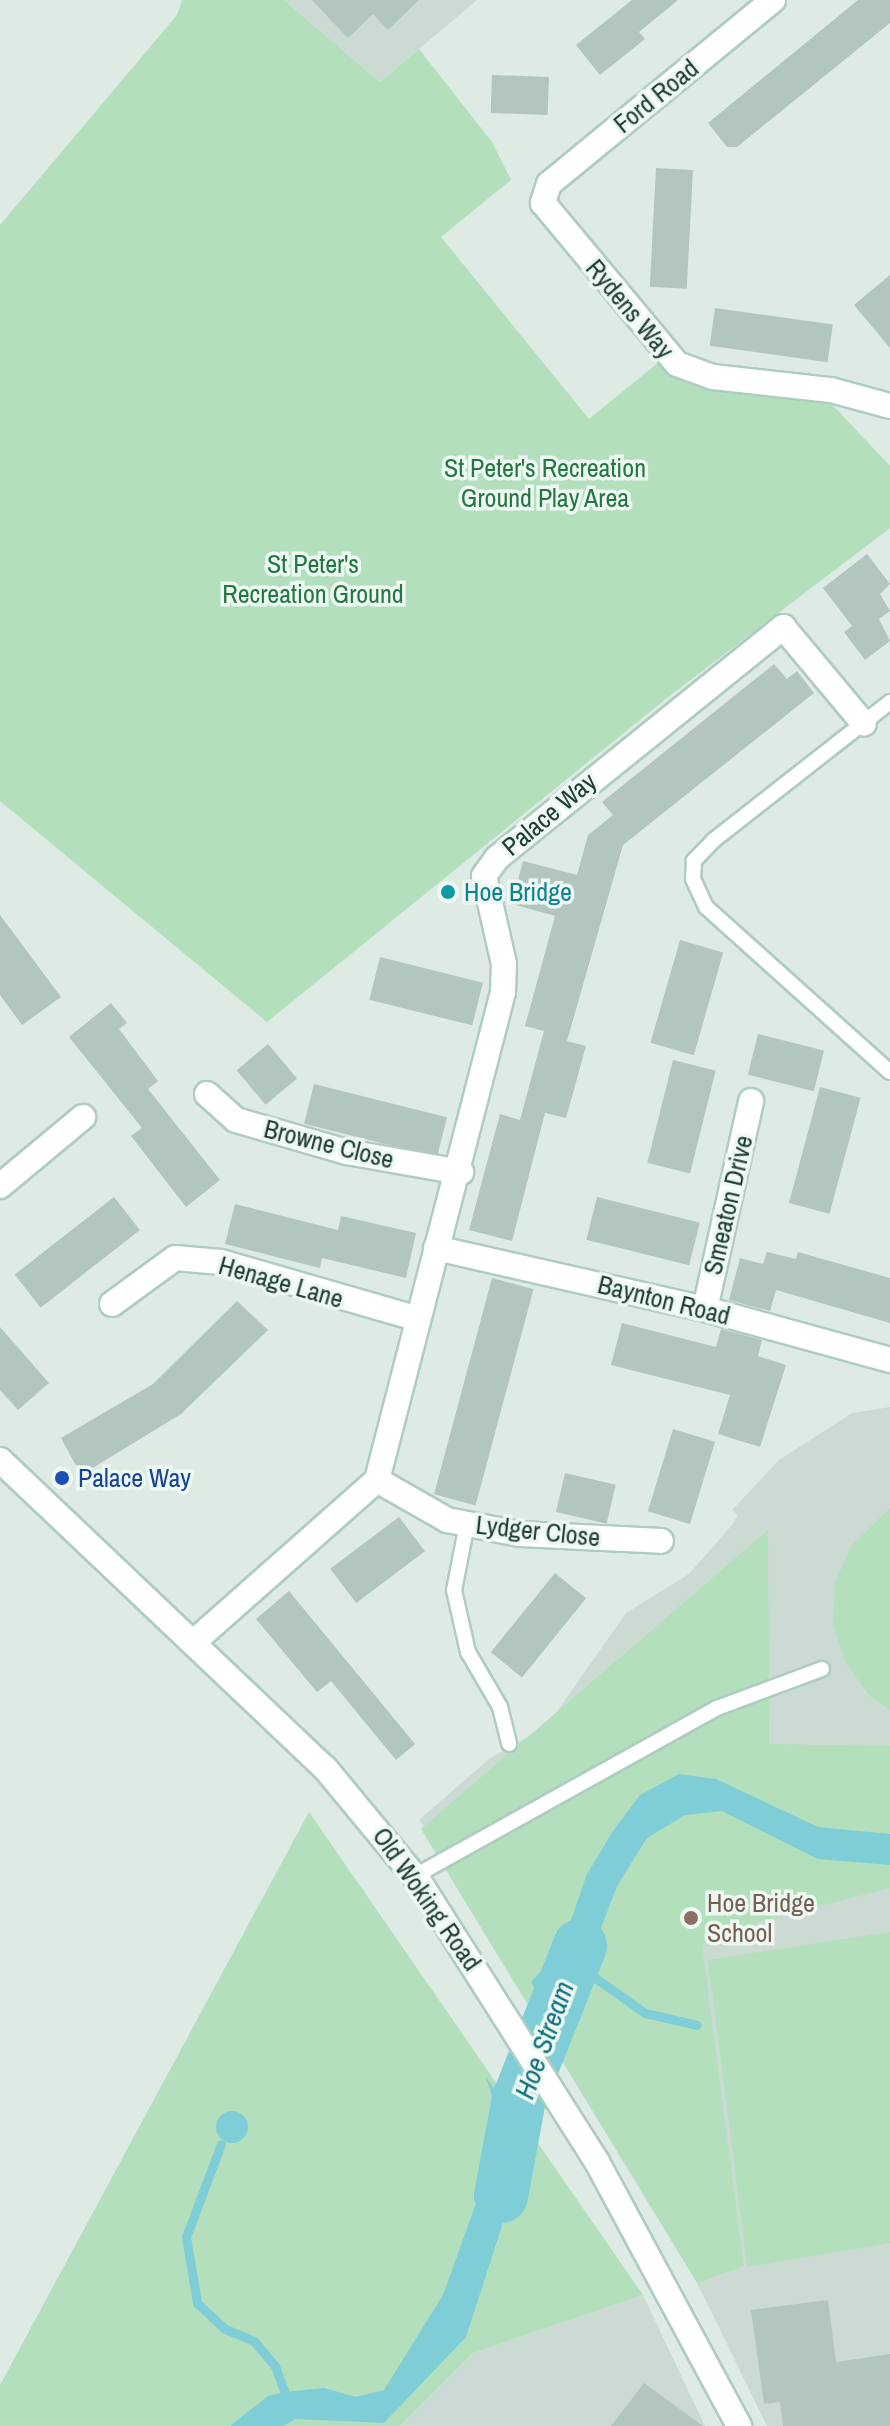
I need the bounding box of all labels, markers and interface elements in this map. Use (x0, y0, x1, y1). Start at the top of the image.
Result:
street label: Ford Road (607, 53, 705, 139)
street label: Rydens Way (579, 253, 681, 365)
park label: St Peter's Recreation Ground Play Area (444, 452, 646, 514)
park label: St Peter's Recreation Ground (222, 548, 404, 610)
street label: Palace Way (496, 766, 602, 862)
place label: Hoe Bridge (464, 876, 572, 908)
marker: Hoe Bridge (439, 883, 457, 901)
street label: Browne Close (261, 1113, 397, 1175)
street label: Smeaton Drive (697, 1132, 759, 1278)
street label: Henage Lane (215, 1249, 347, 1315)
street label: Baynton Road (595, 1269, 733, 1331)
place label: Palace Way (78, 1462, 191, 1494)
marker: Palace Way (53, 1469, 71, 1487)
street label: Lydger Close (474, 1509, 602, 1553)
street label: Old Woking Road (366, 1821, 488, 1977)
place label: Hoe Bridge School (707, 1887, 815, 1948)
marker: Hoe Bridge School (682, 1909, 700, 1927)
water label: Hoe Stream (507, 1977, 581, 2103)

